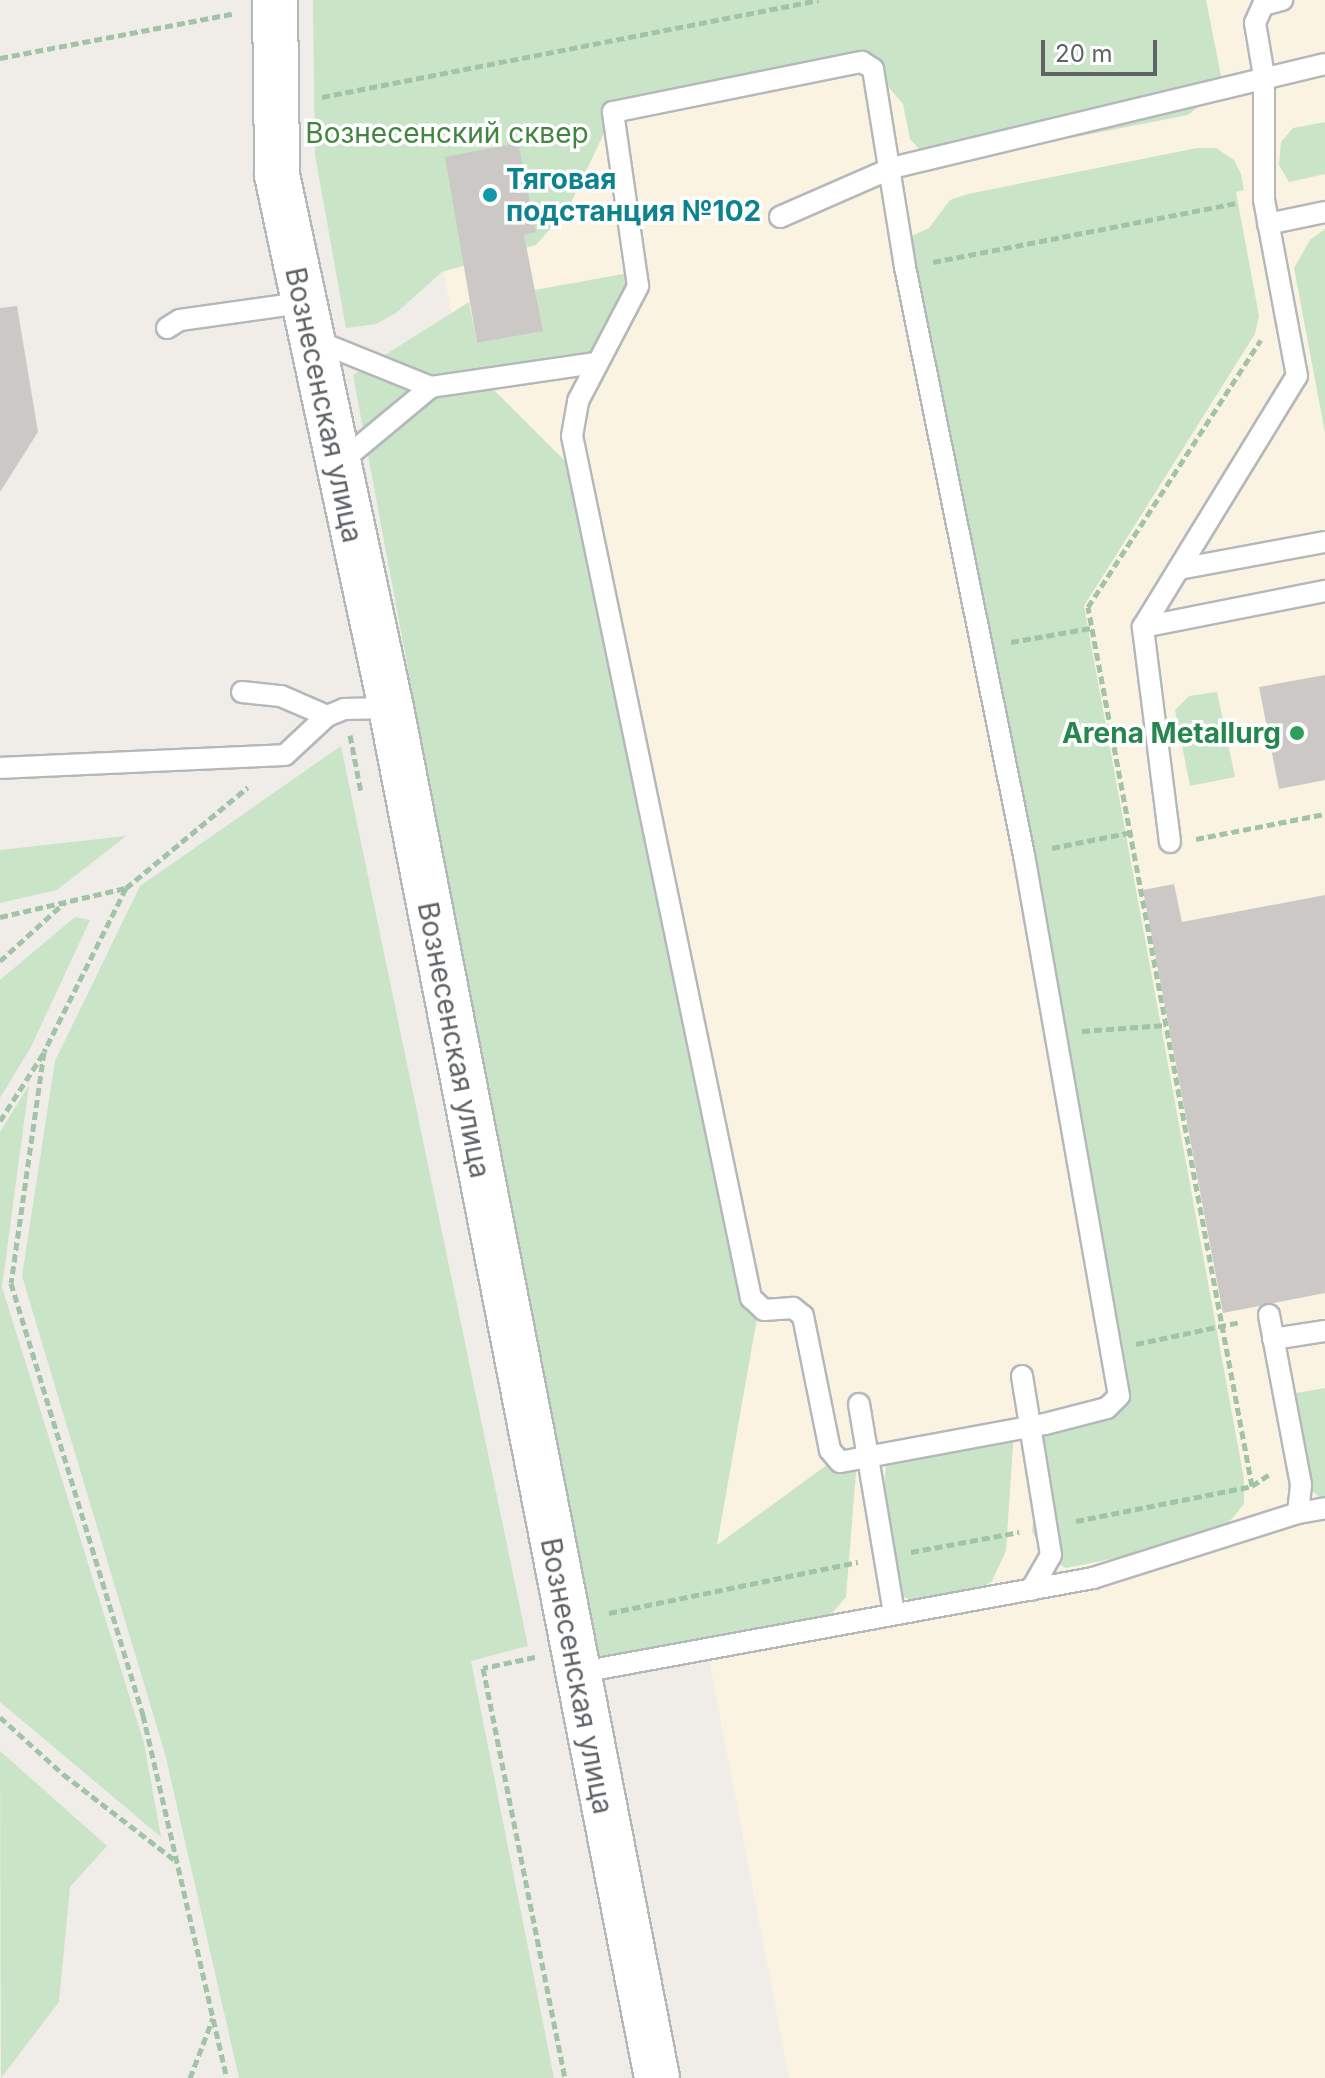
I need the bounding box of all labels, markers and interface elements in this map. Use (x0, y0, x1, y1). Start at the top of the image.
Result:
scale bar (1045, 24, 1161, 74)
text: 20 m (1055, 39, 1113, 68)
park label: Вознесенский cквер (305, 116, 589, 150)
place label: Тяговая подстанция №102 (506, 162, 761, 228)
marker: Тяговая подстанция №102 (481, 186, 499, 204)
street label: Вознесенская улица (278, 264, 370, 546)
place label: Arena Metallurg (1062, 716, 1281, 750)
marker: Arena Metallurg (1288, 724, 1306, 742)
street label: Вознесенская улица (411, 899, 497, 1181)
street label: Вознесенская улица (534, 1535, 620, 1817)

